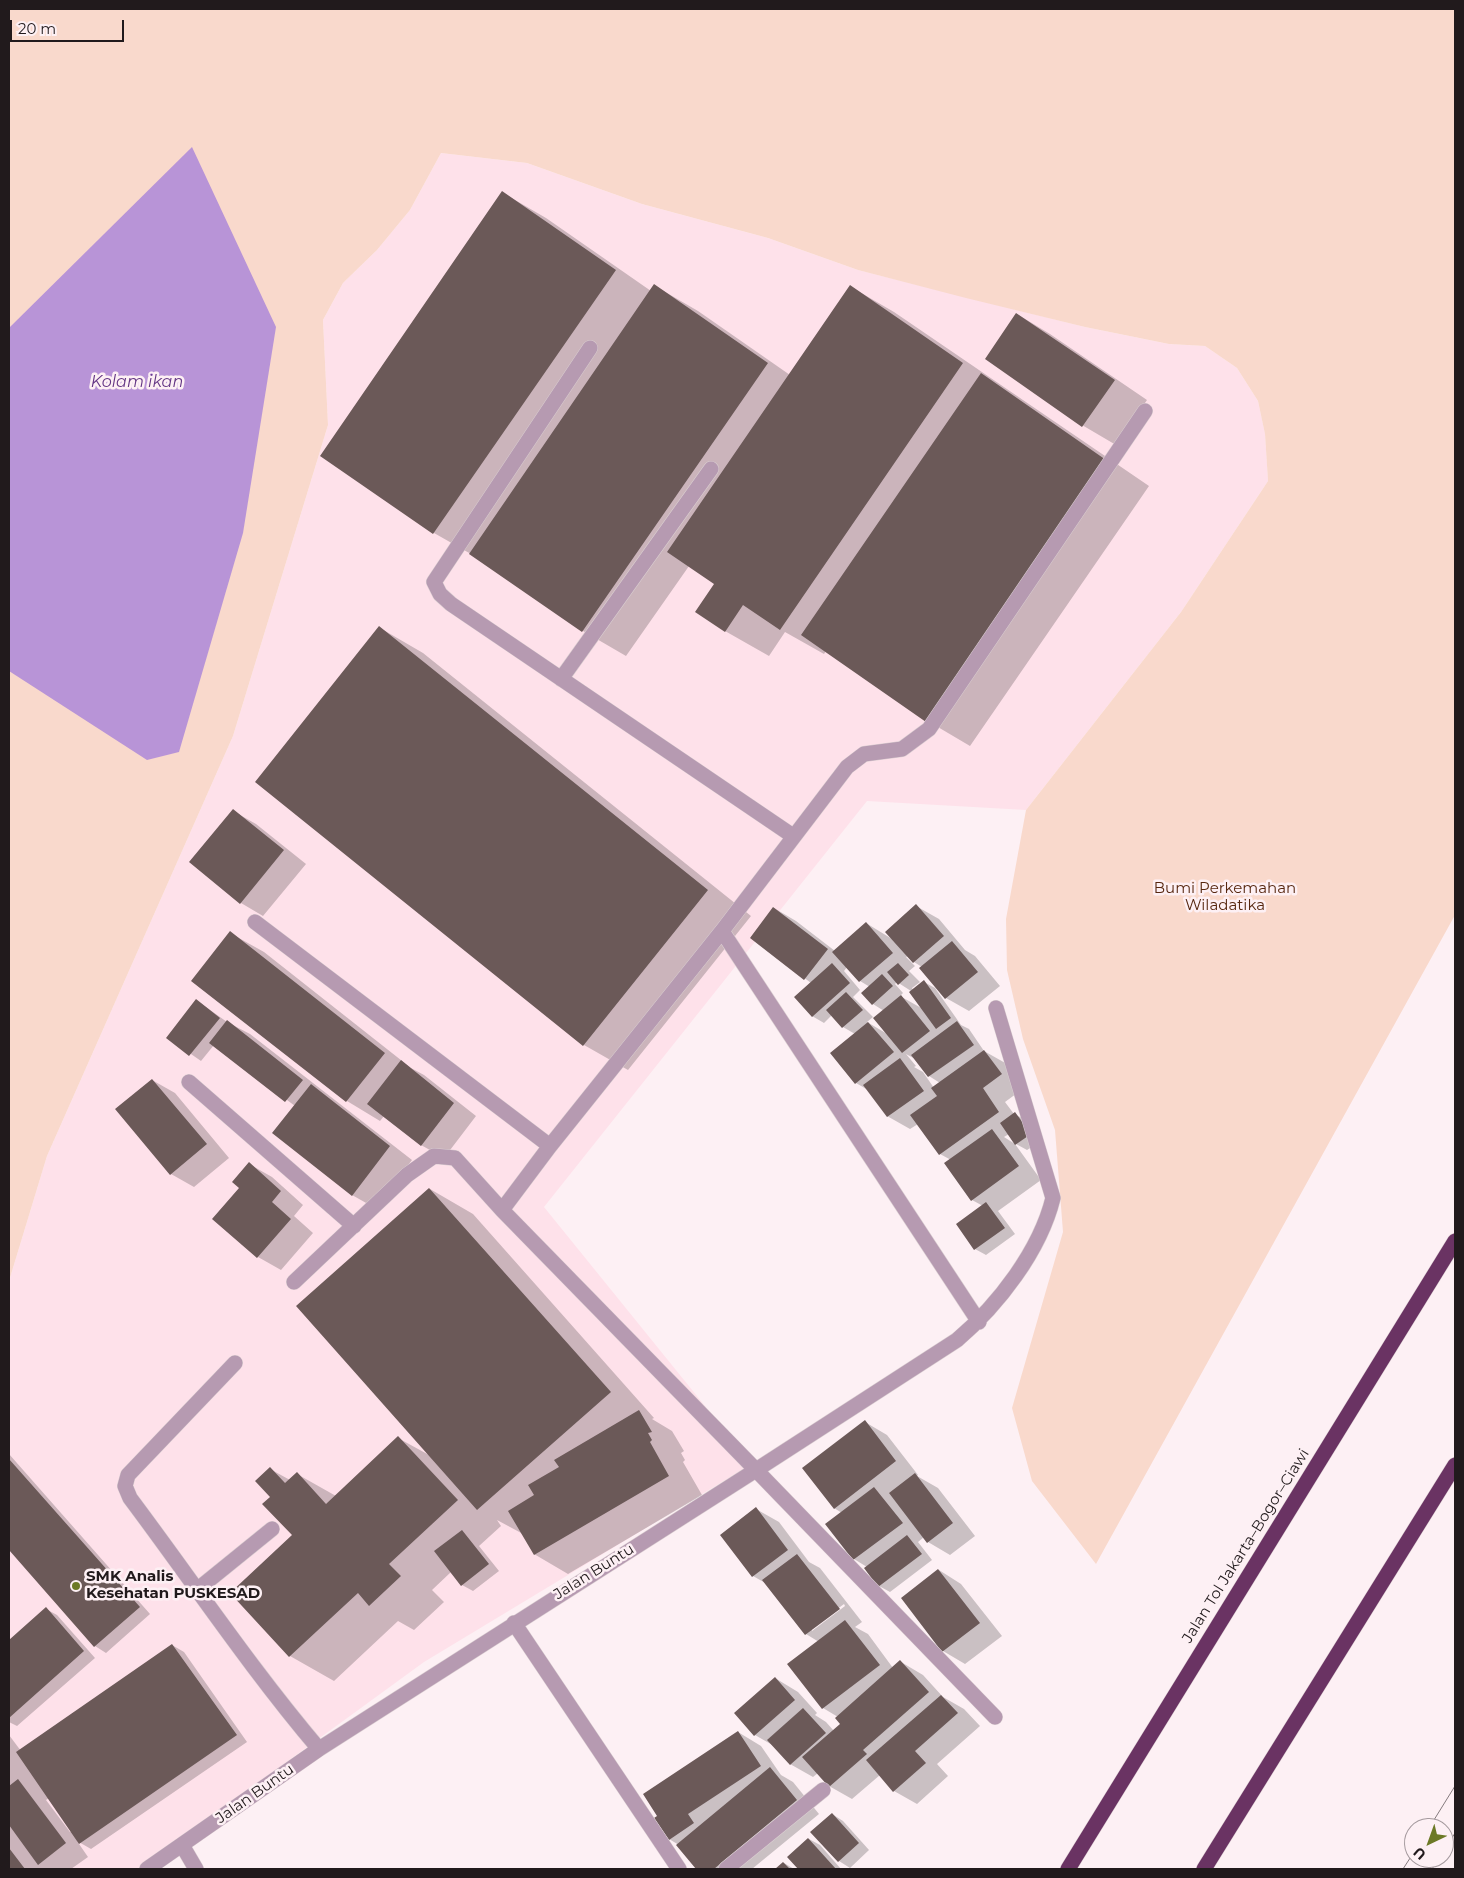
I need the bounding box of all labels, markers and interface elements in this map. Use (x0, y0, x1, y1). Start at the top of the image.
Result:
scale bar (12, 10, 126, 42)
text: 20 m (18, 19, 56, 38)
water label: Kolam ikan (91, 372, 183, 392)
park label: Bumi Perkemahan Wiladatika (1154, 880, 1296, 915)
street label: Jalan Tol Jakarta–Bogor–Ciawi (1179, 1446, 1313, 1646)
street label: Jalan Buntu (551, 1540, 637, 1604)
place label: SMK Analis Kesehatan PUSKESAD (86, 1568, 260, 1603)
marker: SMK Analis Kesehatan PUSKESAD (70, 1580, 82, 1592)
street label: Jalan Buntu (213, 1761, 297, 1827)
north arrow (1404, 1818, 1454, 1868)
text: U (1410, 1843, 1430, 1864)

